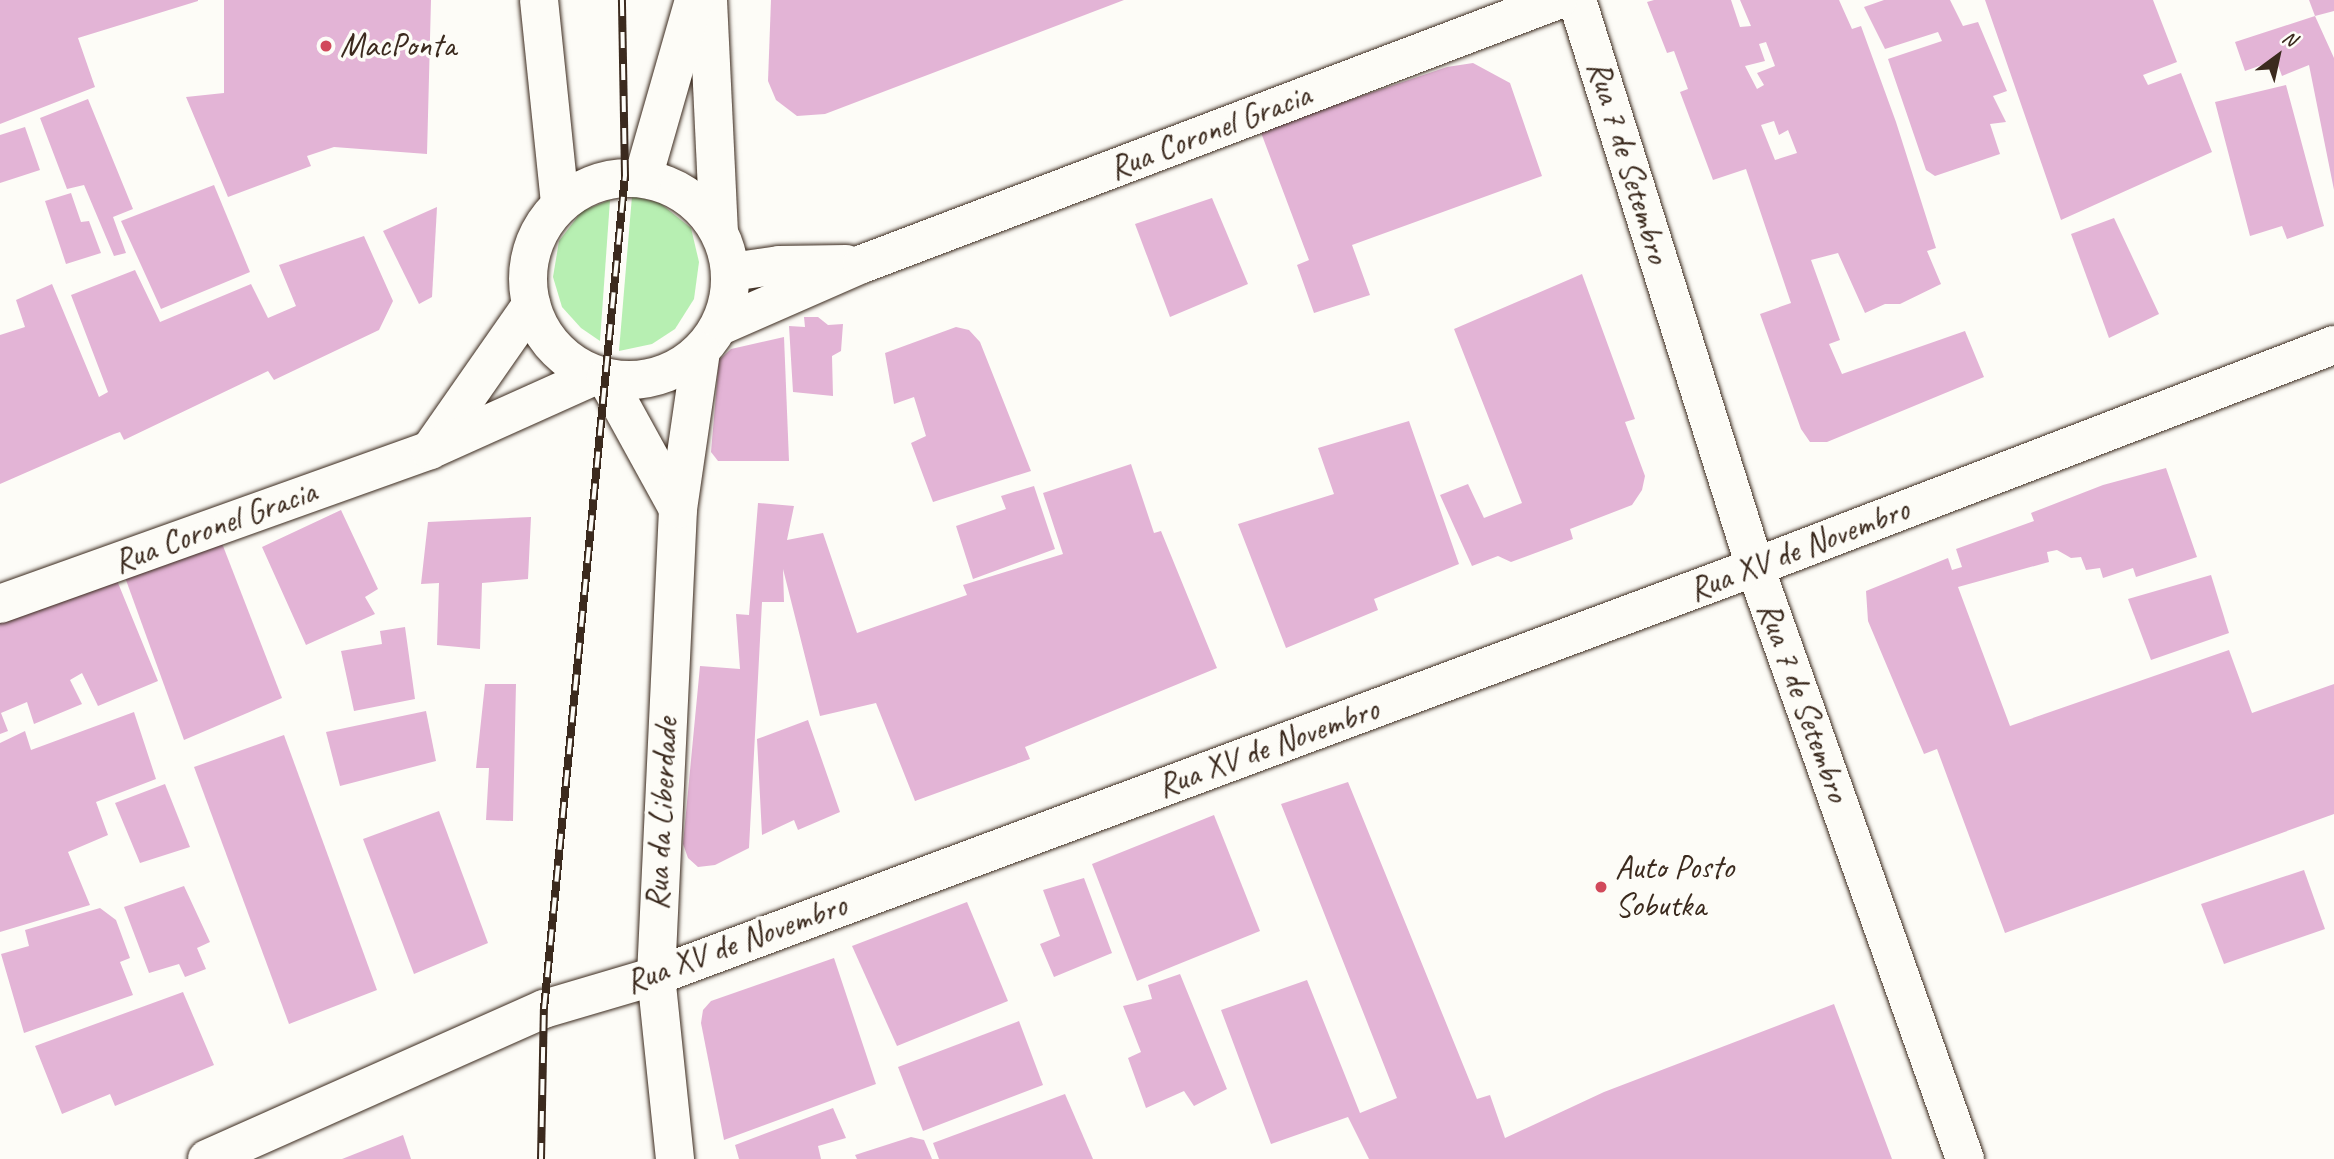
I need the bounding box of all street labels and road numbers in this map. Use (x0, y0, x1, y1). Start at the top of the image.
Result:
street label: Rua 7 de Setembro (1578, 56, 1678, 268)
street label: Rua Coronel Gracia (1103, 75, 1317, 189)
street label: Rua Coronel Gracia (108, 472, 322, 582)
street label: Rua XV de Novembro (1682, 489, 1916, 611)
street label: Rua 7 de Setembro (1748, 596, 1858, 808)
street label: Rua XV de Novembro (1151, 689, 1385, 807)
street label: Rua da Liberdade (637, 716, 687, 912)
street label: Rua XV de Novembro (619, 885, 853, 1003)

